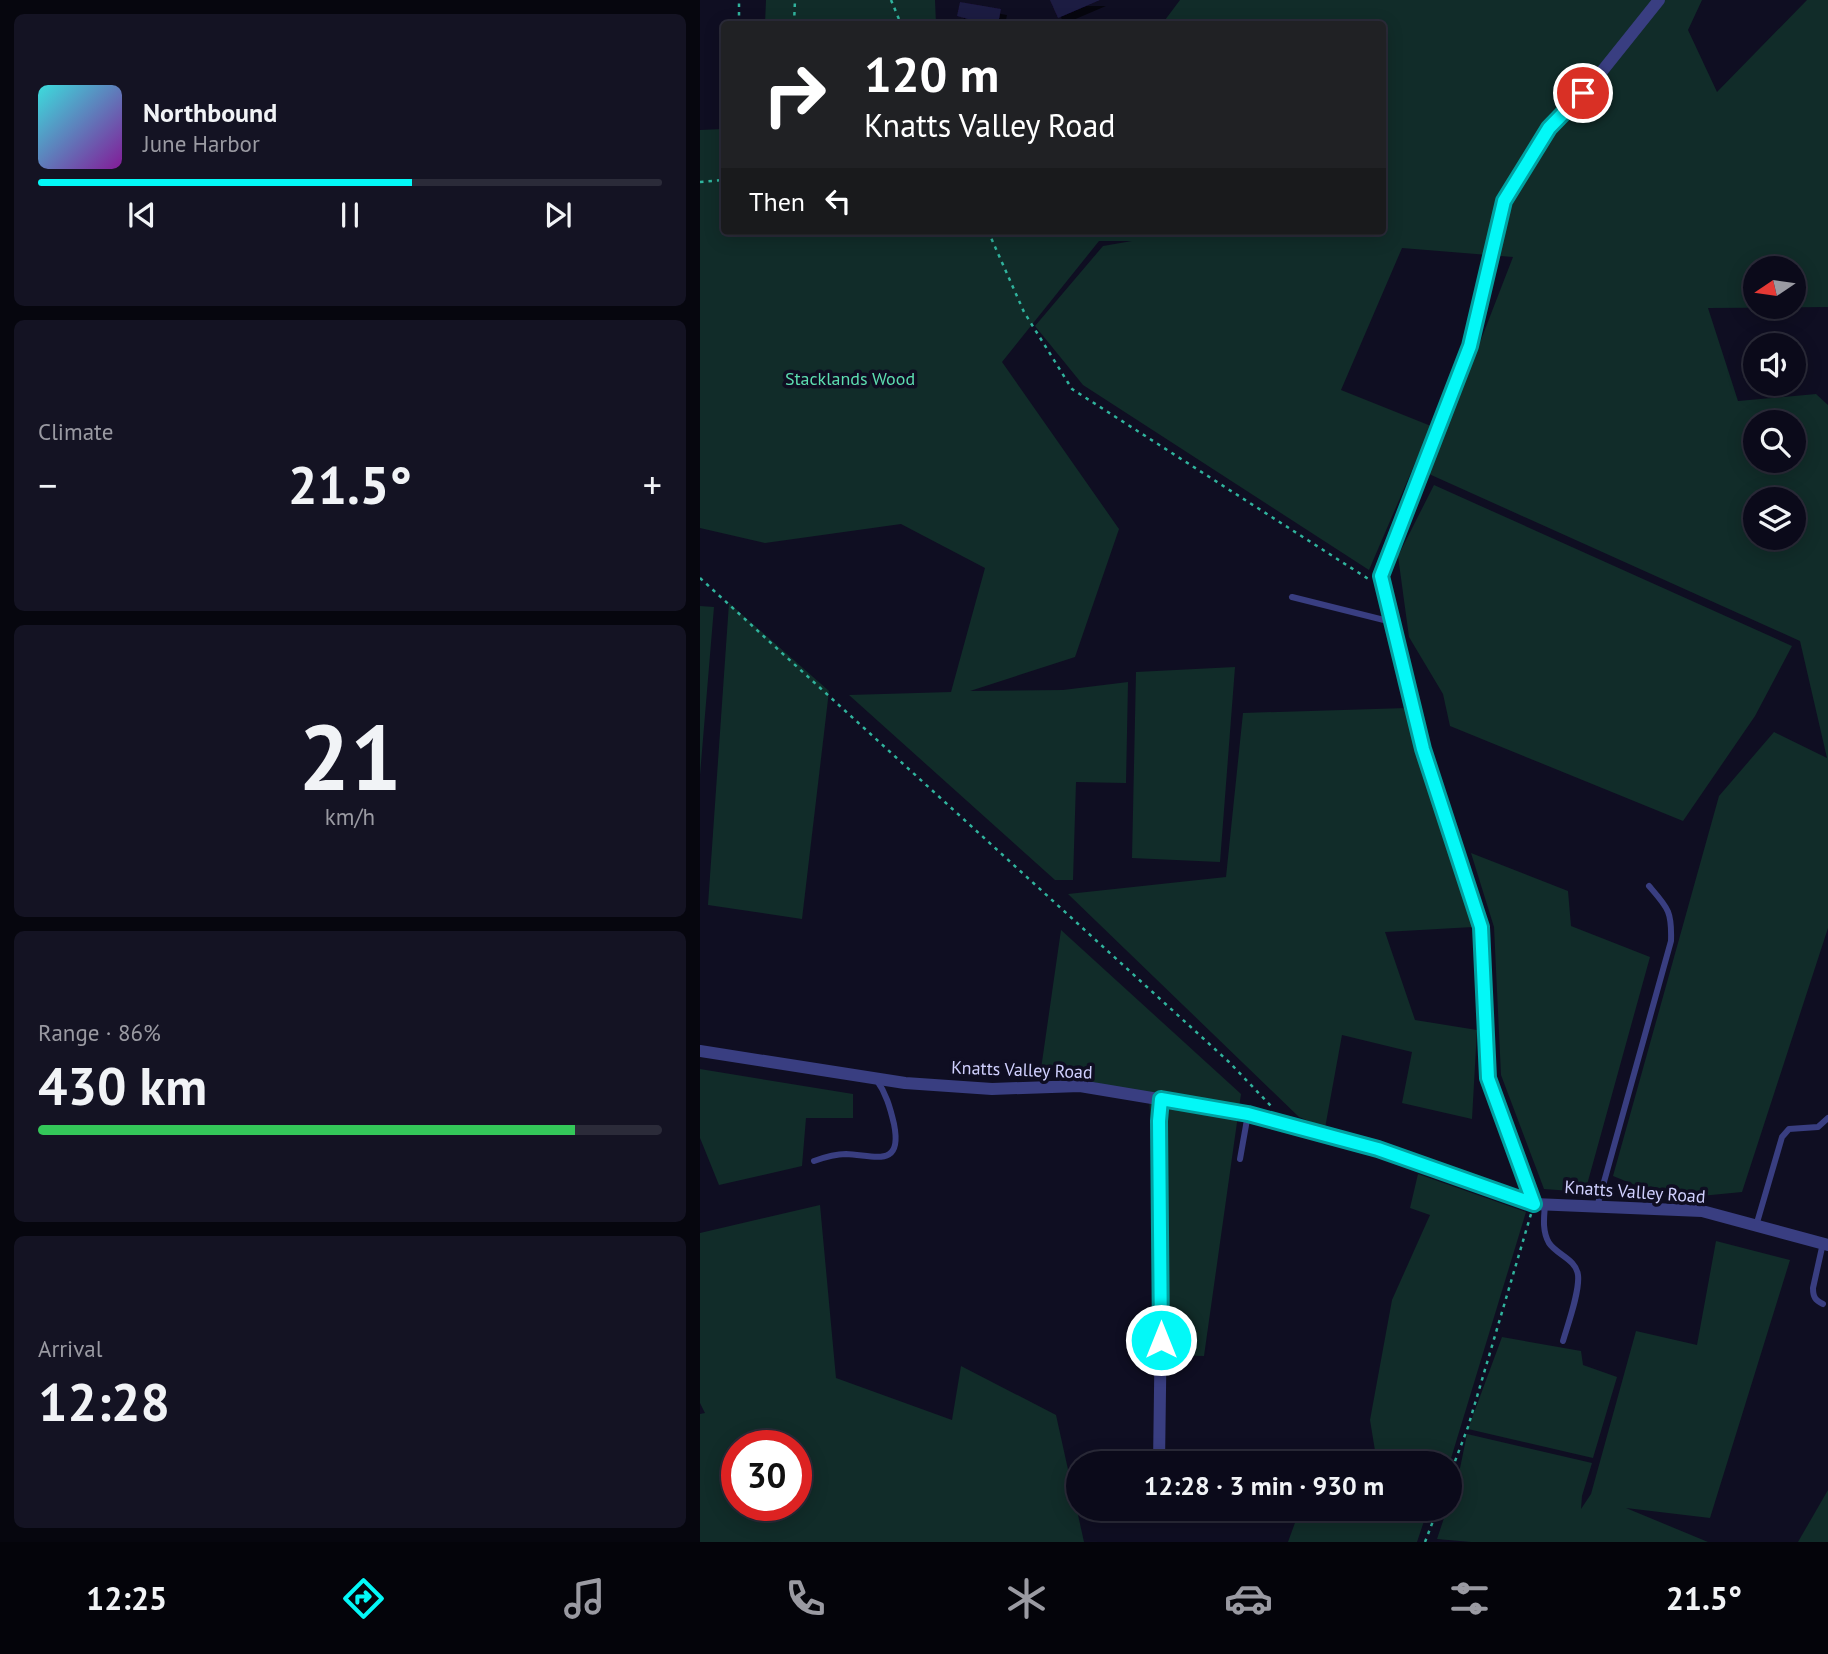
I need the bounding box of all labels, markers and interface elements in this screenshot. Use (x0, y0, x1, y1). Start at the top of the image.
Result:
text: 120 m (864, 42, 999, 106)
icon: right (749, 49, 840, 140)
pin (1553, 63, 1613, 123)
icon: arrive (1564, 74, 1602, 112)
text: Northbound (143, 96, 277, 129)
text: Knatts Valley Road (864, 104, 1116, 146)
text: June Harbor (143, 129, 260, 158)
icon: left (819, 182, 857, 220)
text: Then (749, 185, 805, 218)
icon: previous (123, 196, 161, 234)
icon: pause (331, 196, 369, 234)
icon: next (539, 196, 577, 234)
north arrow (1743, 256, 1806, 318)
map controls (1743, 256, 1806, 550)
button: sound (1743, 333, 1806, 396)
park label: Stacklands Wood (785, 367, 915, 390)
button: search (1743, 410, 1806, 473)
text: Climate (38, 417, 113, 446)
text: 21.5° (288, 451, 412, 518)
text: − (38, 460, 57, 509)
text: + (643, 460, 662, 509)
button: layers (1743, 487, 1806, 550)
text: 21 (298, 697, 402, 815)
text: km/h (325, 802, 375, 831)
text: Range · 86% (38, 1018, 161, 1047)
text: 430 km (38, 1052, 207, 1119)
street label: Knatts Valley Road (951, 1056, 1093, 1083)
street label: Knatts Valley Road (1564, 1175, 1706, 1208)
position arrow (1124, 1303, 1198, 1377)
text: Arrival (38, 1334, 102, 1363)
text: 12:28 (38, 1368, 170, 1435)
speed limit sign: 30 (721, 1430, 812, 1521)
text: 12:28 · 3 min · 930 m (1144, 1469, 1384, 1502)
icon: directions (339, 1574, 388, 1623)
icon: music (560, 1574, 609, 1623)
icon: phone (781, 1574, 830, 1623)
icon: climate (1002, 1574, 1051, 1623)
icon: car (1224, 1574, 1273, 1623)
icon: filters (1445, 1574, 1494, 1623)
text: 12:25 (86, 1577, 167, 1619)
text: 21.5° (1666, 1577, 1742, 1619)

